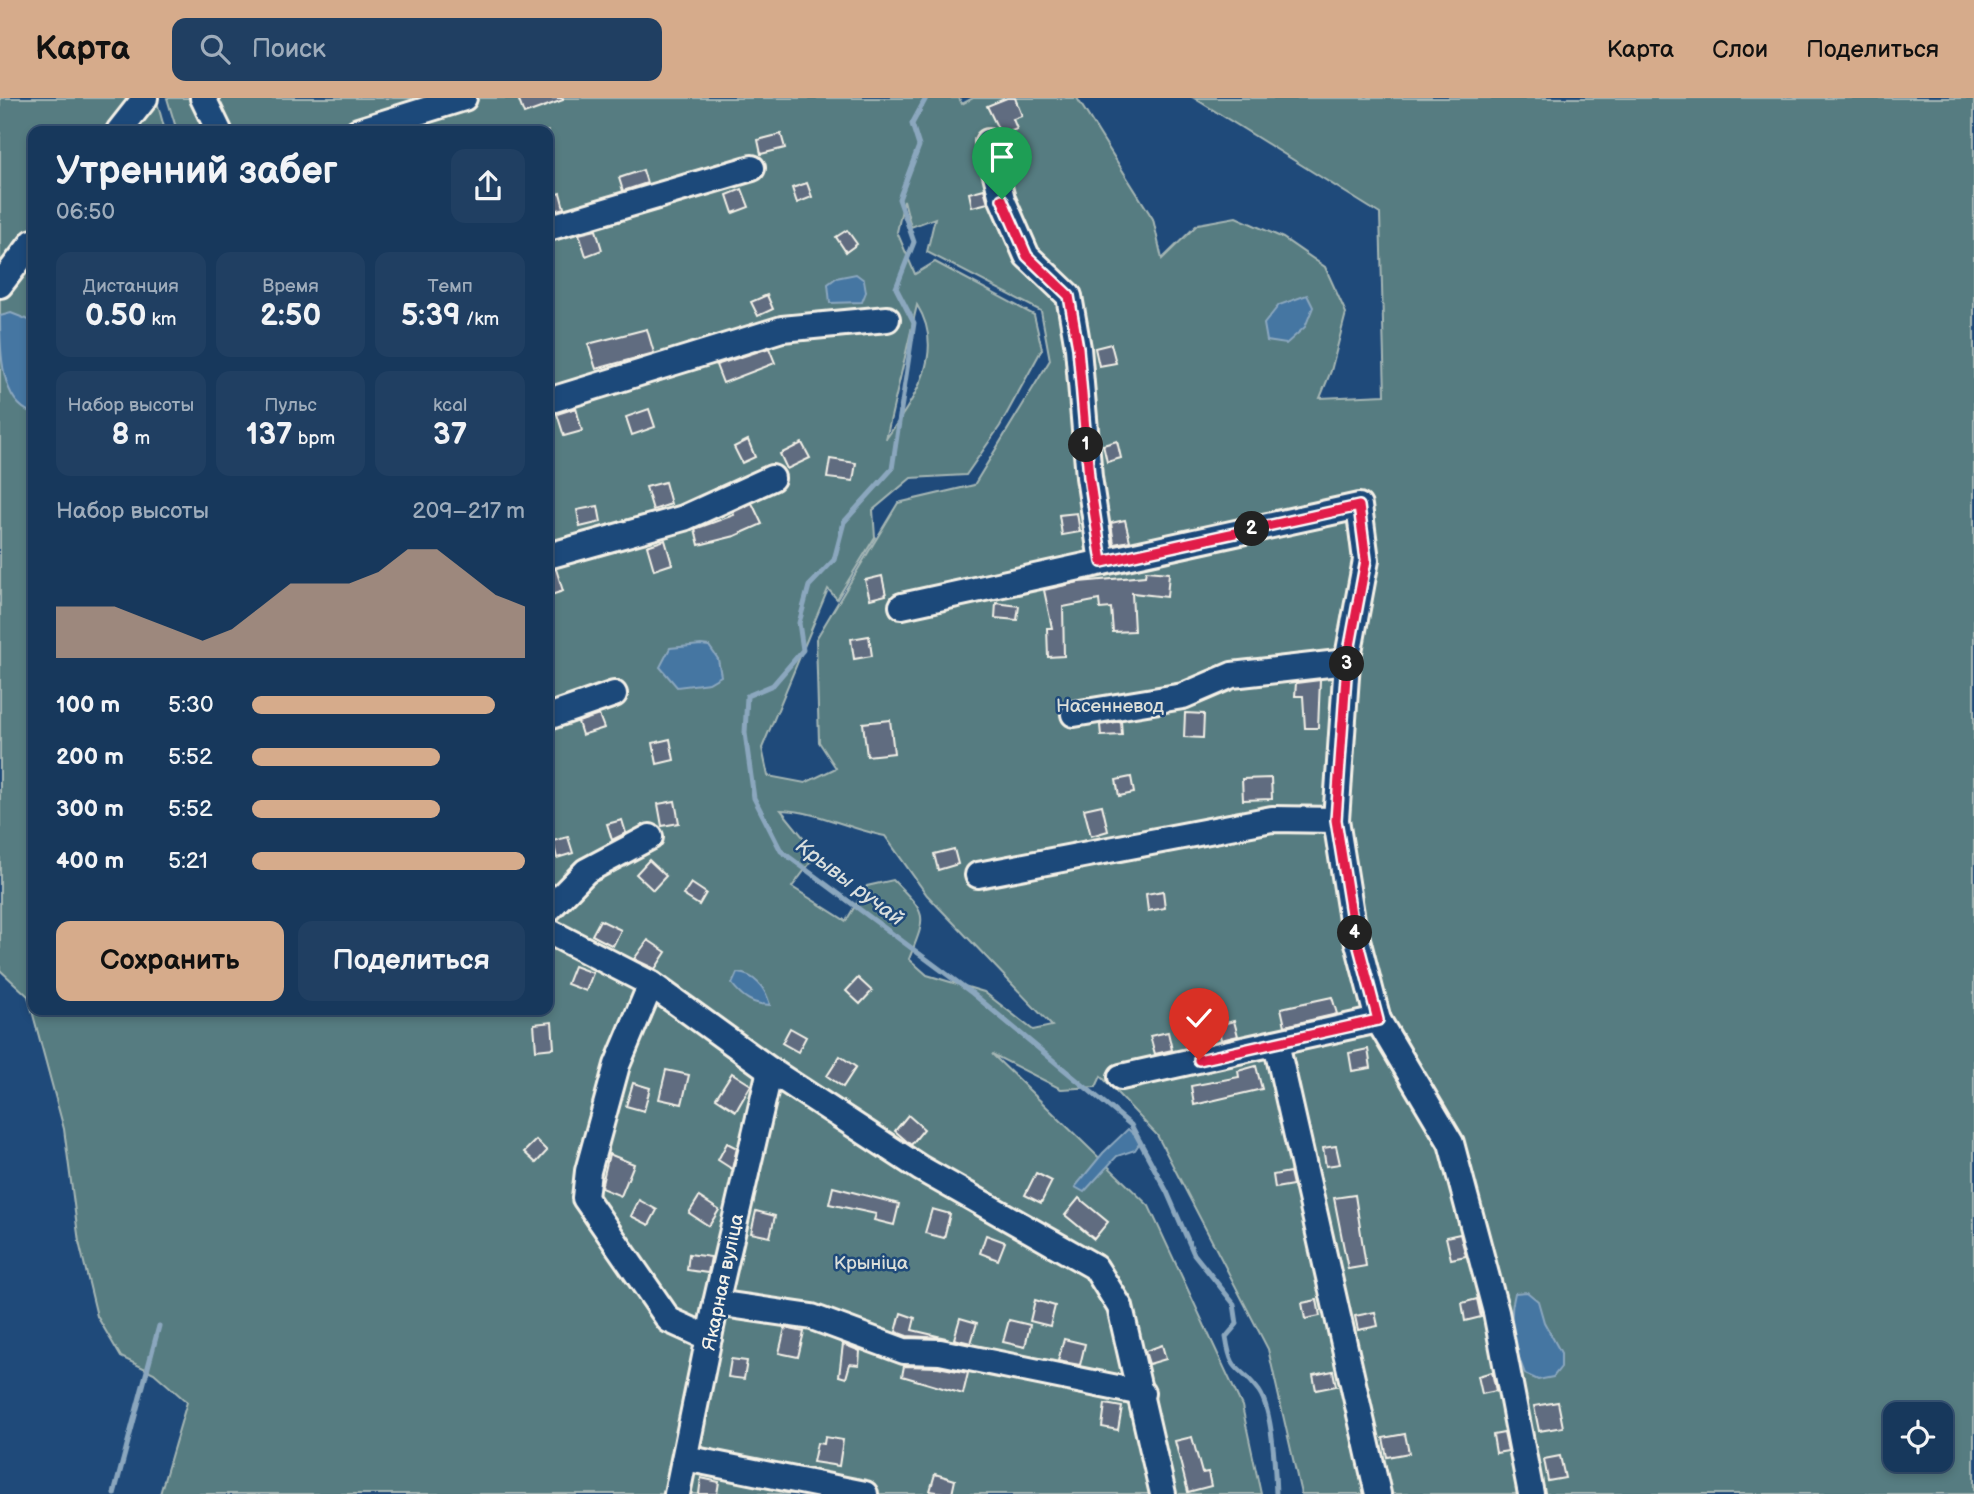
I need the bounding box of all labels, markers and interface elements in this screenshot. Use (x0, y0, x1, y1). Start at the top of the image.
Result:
search box (172, 18, 662, 81)
text: Карта (35, 29, 130, 69)
icon: search (196, 30, 234, 68)
text: Поиск (252, 34, 326, 65)
text: Карта (1607, 35, 1674, 64)
text: Слои (1712, 35, 1768, 64)
text: Поделиться (1806, 35, 1939, 64)
pin (972, 127, 1032, 199)
icon: arrive (983, 138, 1021, 176)
text: Утренний забег (56, 149, 338, 194)
button: share (451, 149, 525, 223)
text: 06:50 (56, 198, 115, 226)
text: Дистанция (83, 275, 179, 298)
text: Время (262, 275, 319, 298)
text: Темп (428, 275, 473, 298)
text: 0.50 (85, 298, 146, 334)
text: 2:50 (260, 298, 321, 334)
text: 5:39 (401, 298, 461, 334)
text: km (146, 308, 177, 331)
text: /km (461, 308, 499, 331)
text: Набор высоты (68, 394, 194, 417)
text: Пульс (264, 394, 317, 417)
text: kcal (433, 394, 467, 417)
text: 8 (111, 417, 129, 453)
text: 137 (246, 417, 293, 453)
text: 37 (433, 417, 467, 453)
text: m (129, 427, 150, 450)
text: bpm (293, 427, 335, 450)
pin: 1 (1068, 428, 1104, 462)
text: 1 (1082, 433, 1090, 456)
text: Набор высоты (56, 497, 209, 525)
text: 209–217 m (412, 497, 525, 525)
pin: 2 (1234, 512, 1270, 546)
text: 2 (1246, 517, 1257, 540)
pin: 3 (1330, 646, 1364, 682)
text: 3 (1341, 652, 1352, 675)
text: 100 m (56, 691, 120, 719)
text: 5:30 (168, 691, 214, 719)
park label: Насенневод (1056, 695, 1165, 718)
text: 200 m (56, 743, 124, 771)
text: 5:52 (168, 743, 213, 771)
text: 300 m (56, 795, 124, 823)
text: 5:52 (168, 795, 213, 823)
water label: Крывы ручай (791, 834, 909, 931)
text: 400 m (56, 847, 124, 875)
text: 5:21 (168, 847, 208, 875)
pin: 4 (1338, 916, 1372, 950)
button: Сохранить (56, 921, 284, 1001)
button: Поделиться (298, 921, 525, 1001)
text: 4 (1349, 921, 1360, 944)
pin (1169, 988, 1229, 1060)
icon: check (1180, 999, 1218, 1037)
street label: Якарная вуліца (698, 1212, 749, 1353)
park label: Крыніца (834, 1252, 908, 1275)
map controls (1883, 1402, 1953, 1472)
button: locate (1883, 1402, 1953, 1472)

